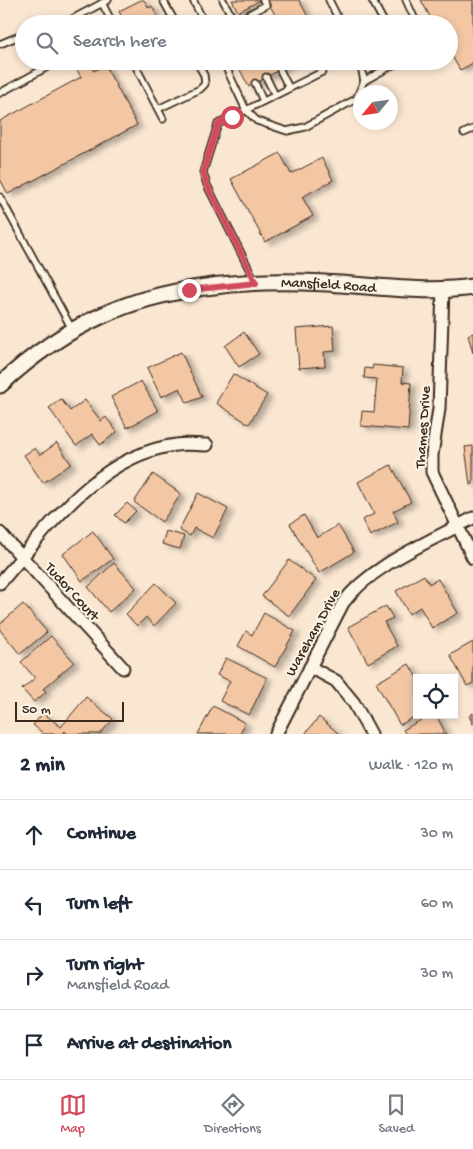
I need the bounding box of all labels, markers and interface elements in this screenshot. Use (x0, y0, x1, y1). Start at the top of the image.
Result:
search box (15, 15, 458, 70)
icon: search (33, 29, 61, 57)
text: Search here (73, 31, 167, 54)
north arrow (353, 85, 398, 130)
route start (221, 106, 244, 129)
street label: Mansfield Road (281, 275, 378, 298)
route end (178, 279, 201, 302)
street label: Thames Drive (412, 385, 436, 470)
street label: Tudor Court (40, 559, 104, 627)
street label: Wareham Drive (282, 586, 345, 680)
map controls (413, 674, 458, 719)
button: locate (413, 674, 458, 719)
scale bar (15, 699, 124, 722)
text: 50 m (22, 702, 51, 719)
text: 2 min (20, 754, 65, 779)
text: Walk · 120 m (369, 757, 453, 776)
icon: ahead (20, 821, 48, 849)
text: Continue (67, 823, 136, 846)
text: 30 m (420, 825, 453, 844)
icon: left (20, 891, 48, 919)
text: Turn left (67, 893, 131, 916)
text: 60 m (421, 895, 453, 914)
text: Turn right (67, 954, 143, 977)
icon: right (20, 961, 48, 989)
text: 30 m (420, 965, 453, 984)
text: Mansfield Road (67, 977, 169, 996)
icon: arrive (20, 1031, 48, 1059)
text: Arrive at destination (67, 1033, 231, 1056)
tab: Map (59, 1091, 87, 1138)
tab: Directions (204, 1091, 261, 1138)
tab: Saved (378, 1091, 414, 1138)

